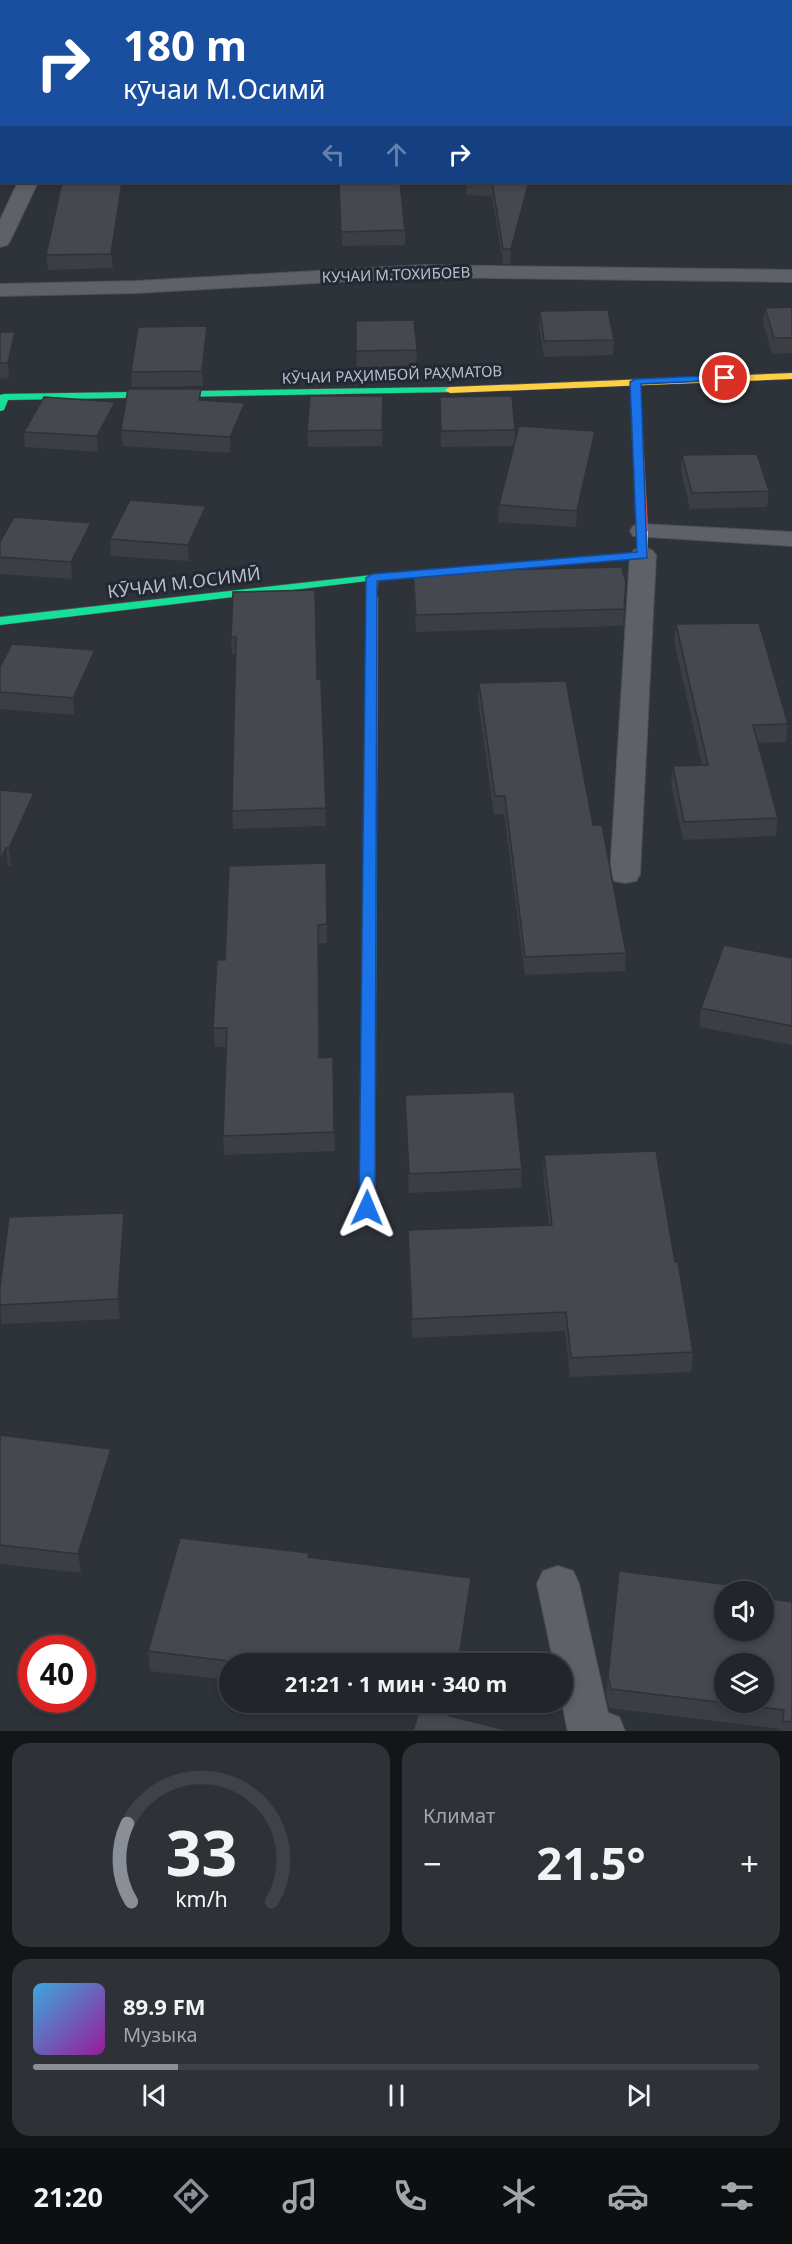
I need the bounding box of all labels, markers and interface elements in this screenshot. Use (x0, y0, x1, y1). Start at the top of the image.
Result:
text: 180 m (123, 16, 247, 73)
icon: right (24, 24, 102, 102)
text: кӯчаи М.Осимӣ (123, 70, 326, 107)
icon: left (317, 138, 350, 171)
icon: ahead (380, 138, 413, 171)
icon: right (443, 138, 476, 171)
street label: КУЧАИ М.ТОХИБОЕВ (321, 261, 471, 287)
pin (699, 352, 750, 403)
street label: КӮЧАИ РАҲИМБОЙ РАҲМАТОВ (282, 360, 502, 388)
icon: arrive (708, 361, 741, 394)
street label: КӮЧАИ М.ОСИМӢ (106, 561, 262, 603)
position arrow (335, 1176, 399, 1240)
map controls (714, 1581, 774, 1713)
button: sound (714, 1581, 774, 1641)
speed limit sign: 40 (18, 1635, 96, 1713)
button: layers (714, 1653, 774, 1713)
text: 21:21 · 1 мин · 340 m (285, 1668, 507, 1698)
text: Климат (423, 1802, 495, 1829)
text: 33 (165, 1809, 237, 1894)
text: 21.5° (537, 1832, 645, 1893)
text: − (423, 1841, 442, 1886)
text: + (740, 1841, 759, 1886)
text: km/h (175, 1884, 227, 1913)
text: 89.9 FM (123, 1991, 205, 2021)
text: Музыка (123, 2021, 198, 2048)
icon: previous (138, 2079, 171, 2112)
icon: pause (380, 2079, 413, 2112)
icon: next (622, 2079, 655, 2112)
icon: directions (170, 2175, 212, 2217)
icon: music (279, 2175, 321, 2217)
icon: phone (389, 2175, 431, 2217)
icon: climate (498, 2175, 540, 2217)
icon: car (607, 2175, 649, 2217)
icon: filters (716, 2175, 758, 2217)
text: 21:20 (34, 2178, 103, 2215)

